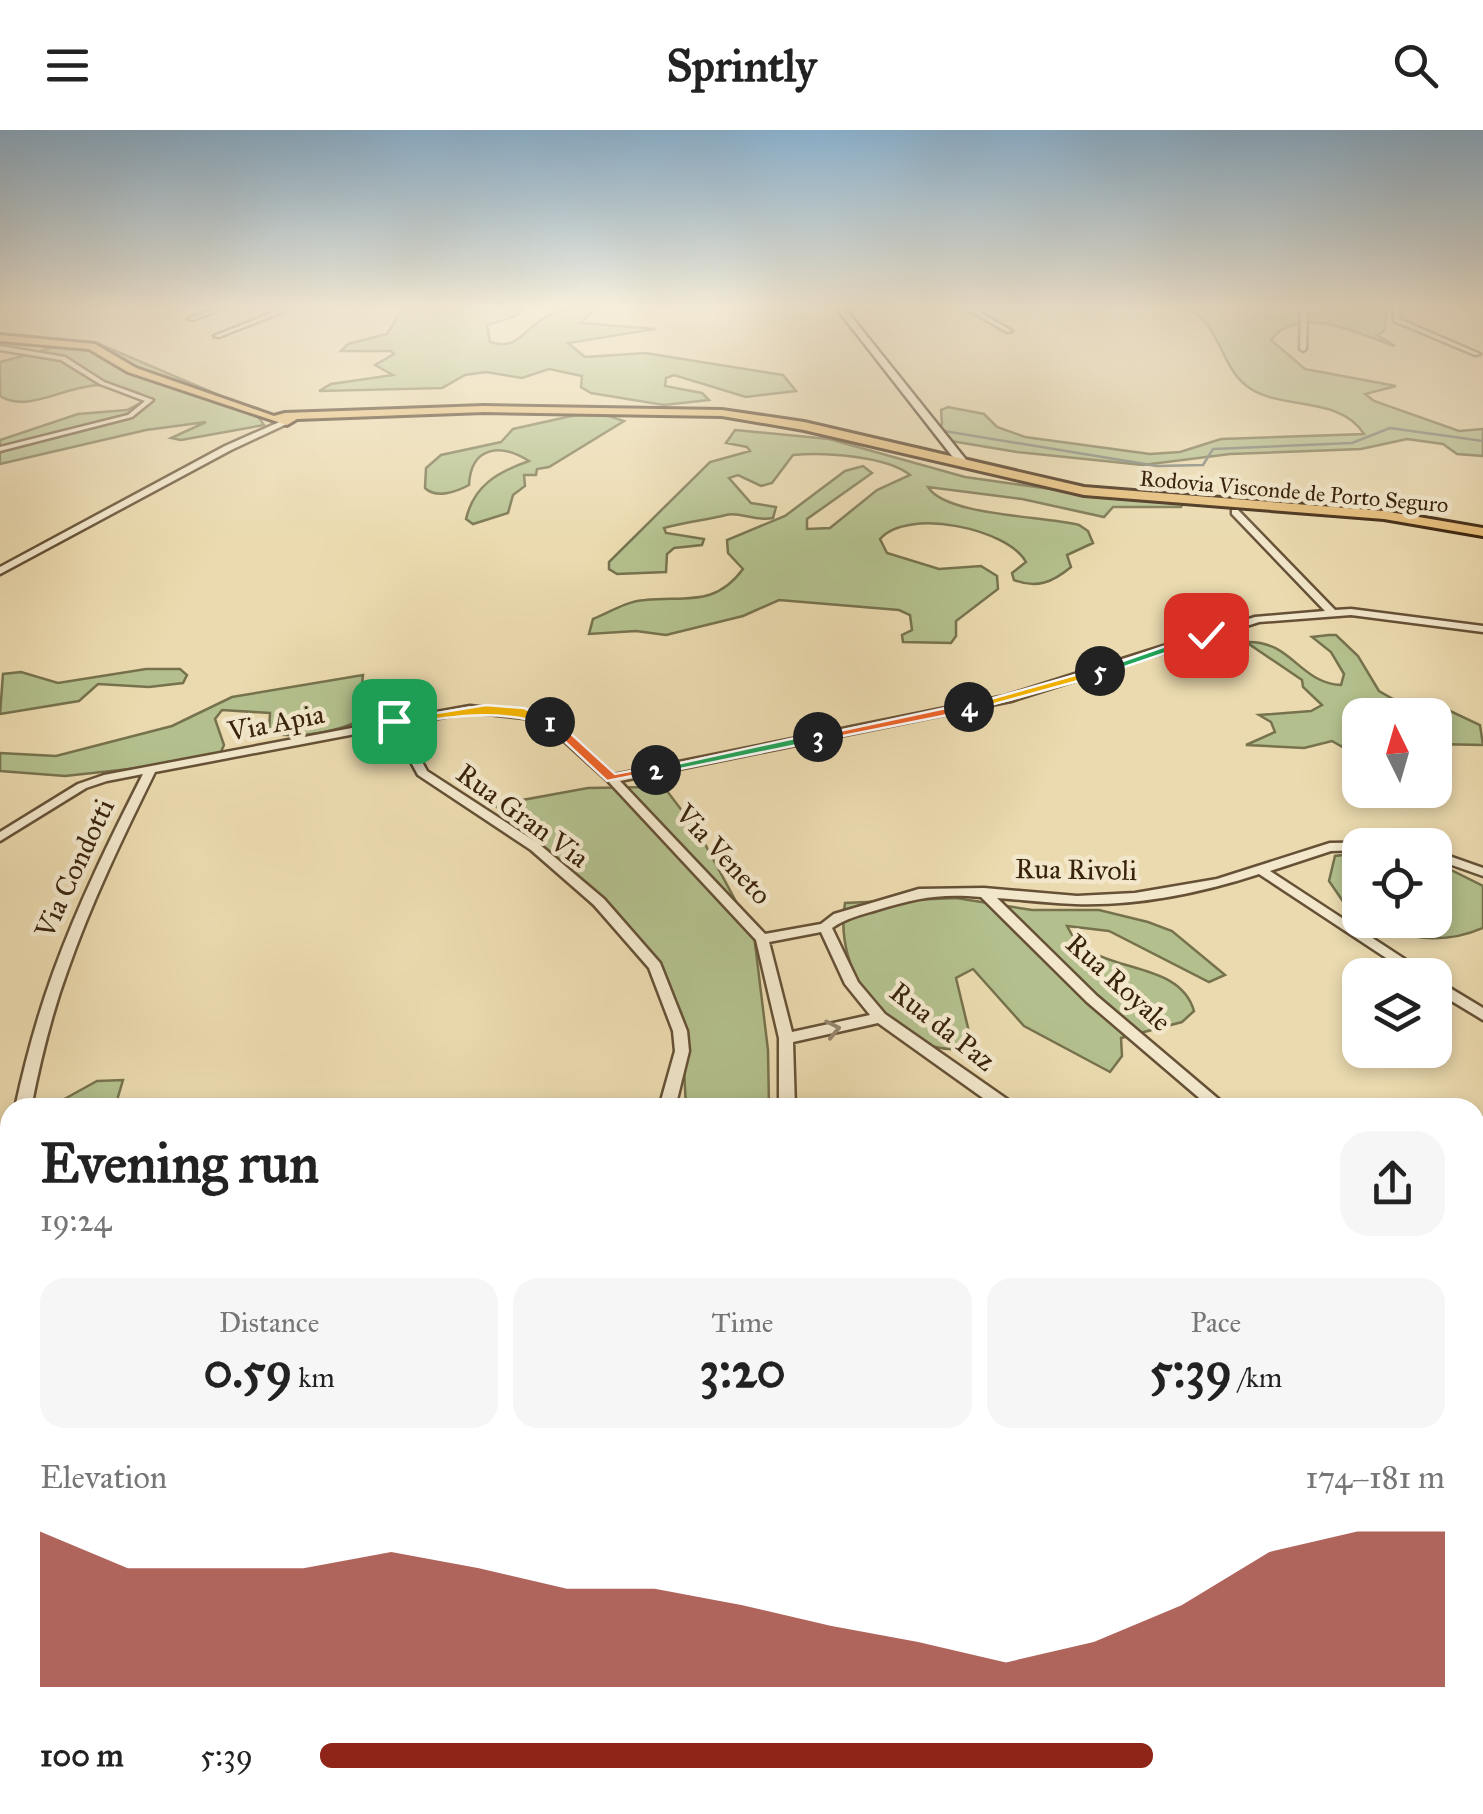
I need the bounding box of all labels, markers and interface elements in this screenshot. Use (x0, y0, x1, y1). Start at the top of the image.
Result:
icon: menu (40, 38, 95, 93)
text: Sprintly (666, 38, 817, 93)
icon: search (1388, 38, 1443, 93)
street label: Rodovia Visconde de Porto Seguro (1138, 465, 1449, 518)
pin (1164, 593, 1249, 678)
icon: check (1179, 608, 1234, 663)
pin: 5 (1075, 646, 1125, 696)
text: 5 (1093, 653, 1107, 688)
pin (352, 679, 437, 764)
pin: 4 (944, 682, 994, 732)
text: 4 (961, 689, 977, 724)
icon: arrive (367, 694, 422, 749)
street label: Via Apia (224, 696, 327, 749)
pin: 1 (525, 697, 575, 747)
north arrow (1342, 698, 1452, 808)
map controls (1342, 698, 1452, 1068)
text: 1 (544, 704, 556, 739)
pin: 3 (793, 712, 843, 762)
text: 3 (812, 719, 824, 754)
pin: 2 (631, 745, 681, 795)
text: 2 (649, 752, 663, 787)
street label: Rua Gran Via (450, 756, 596, 875)
street label: Via Condotti (27, 793, 122, 944)
street label: Via Veneto (667, 796, 779, 912)
button: locate (1342, 828, 1452, 938)
street label: Rua Rivoli (1015, 851, 1138, 888)
street label: Rua Royale (1059, 926, 1179, 1039)
button: layers (1342, 958, 1452, 1068)
street label: Rua da Paz (883, 974, 1003, 1079)
one-way arrow (824, 1019, 841, 1040)
text: Evening run (40, 1130, 319, 1197)
button: share (1340, 1131, 1445, 1236)
text: 19:24 (40, 1201, 111, 1240)
text: Distance (219, 1305, 319, 1340)
text: Time (711, 1305, 773, 1340)
text: Pace (1190, 1305, 1241, 1340)
text: 0.59 (203, 1340, 292, 1401)
text: 3:20 (699, 1340, 786, 1401)
text: 5:39 (1149, 1340, 1232, 1401)
text: km (292, 1360, 335, 1395)
text: /km (1232, 1360, 1282, 1395)
text: Elevation (40, 1458, 167, 1497)
text: 174–181 m (1305, 1458, 1445, 1497)
text: 100 m (40, 1736, 124, 1775)
text: 5:39 (200, 1736, 253, 1775)

